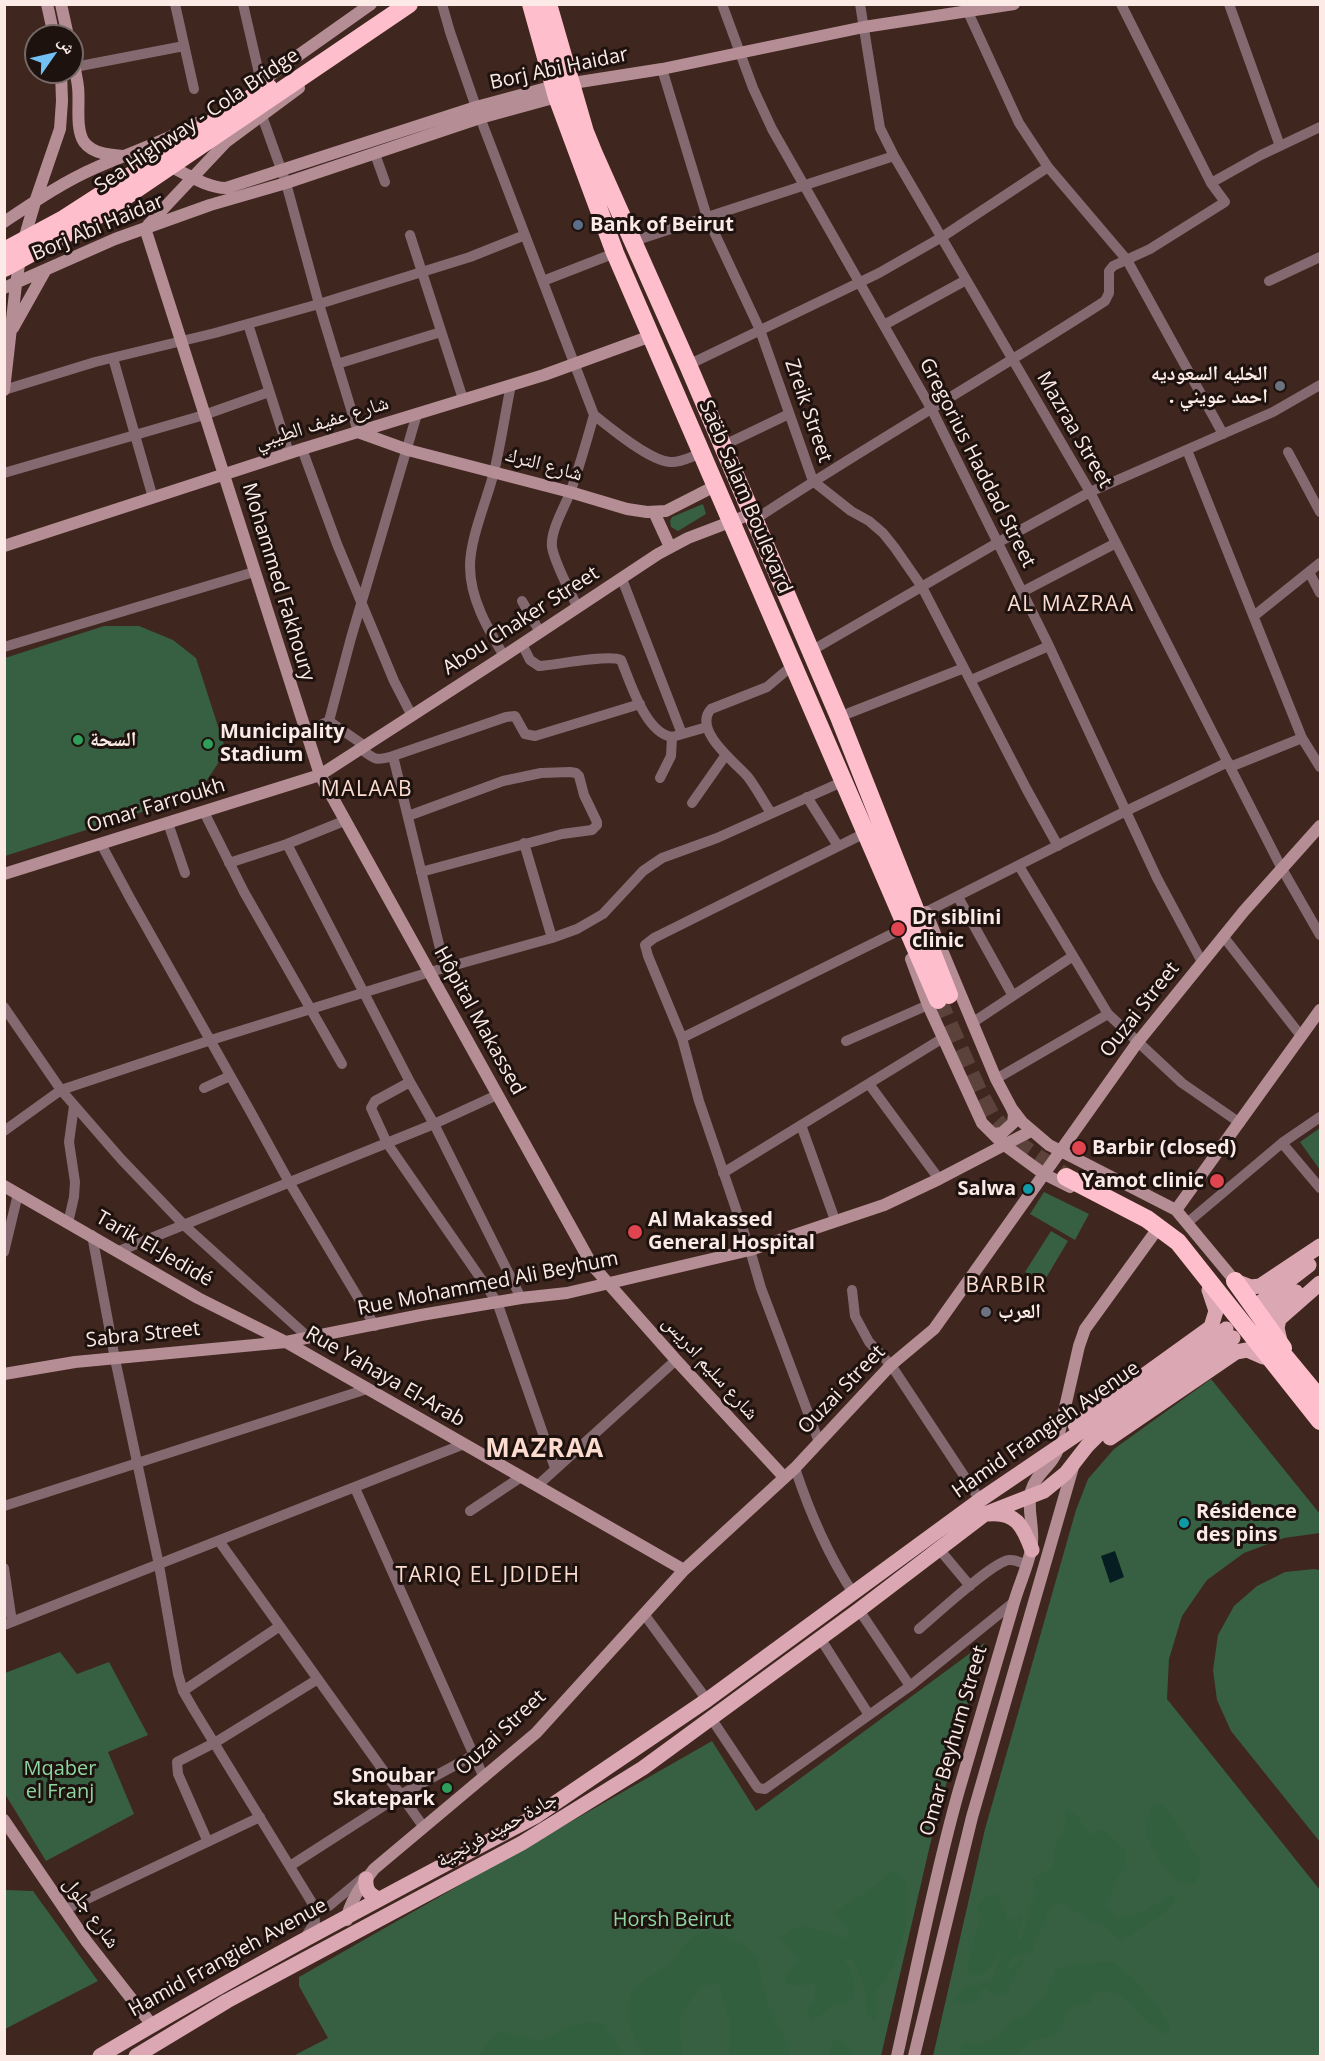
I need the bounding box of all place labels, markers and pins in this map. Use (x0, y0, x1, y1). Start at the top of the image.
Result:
place label: Bank of Beirut (590, 213, 734, 237)
marker: Bank of Beirut (571, 218, 585, 232)
place label: الخليه السعوديه . احمد عويني (1151, 362, 1268, 409)
marker: الخليه السعوديه . احمد عويني (1273, 379, 1287, 393)
place label: Municipality Stadium (220, 720, 345, 767)
place label: السحة (90, 728, 136, 752)
marker: السحة (71, 733, 85, 747)
marker: Municipality Stadium (201, 737, 215, 751)
place label: Dr siblini clinic (912, 906, 1001, 953)
marker: Dr siblini clinic (889, 920, 907, 938)
place label: Barbir (closed) (1092, 1136, 1236, 1160)
marker: Barbir (closed) (1070, 1139, 1088, 1157)
place label: Yamot clinic (1082, 1169, 1204, 1193)
marker: Yamot clinic (1208, 1172, 1226, 1190)
place label: Salwa (958, 1177, 1016, 1201)
marker: Salwa (1021, 1182, 1035, 1196)
place label: Al Makassed General Hospital (648, 1208, 815, 1255)
marker: Al Makassed General Hospital (626, 1223, 644, 1241)
place label: العرب (998, 1300, 1041, 1324)
marker: العرب (979, 1305, 993, 1319)
place label: Résidence des pins (1196, 1500, 1297, 1547)
marker: Résidence des pins (1177, 1516, 1191, 1530)
place label: Snoubar Skatepark (333, 1764, 435, 1811)
marker: Snoubar Skatepark (440, 1781, 454, 1795)

